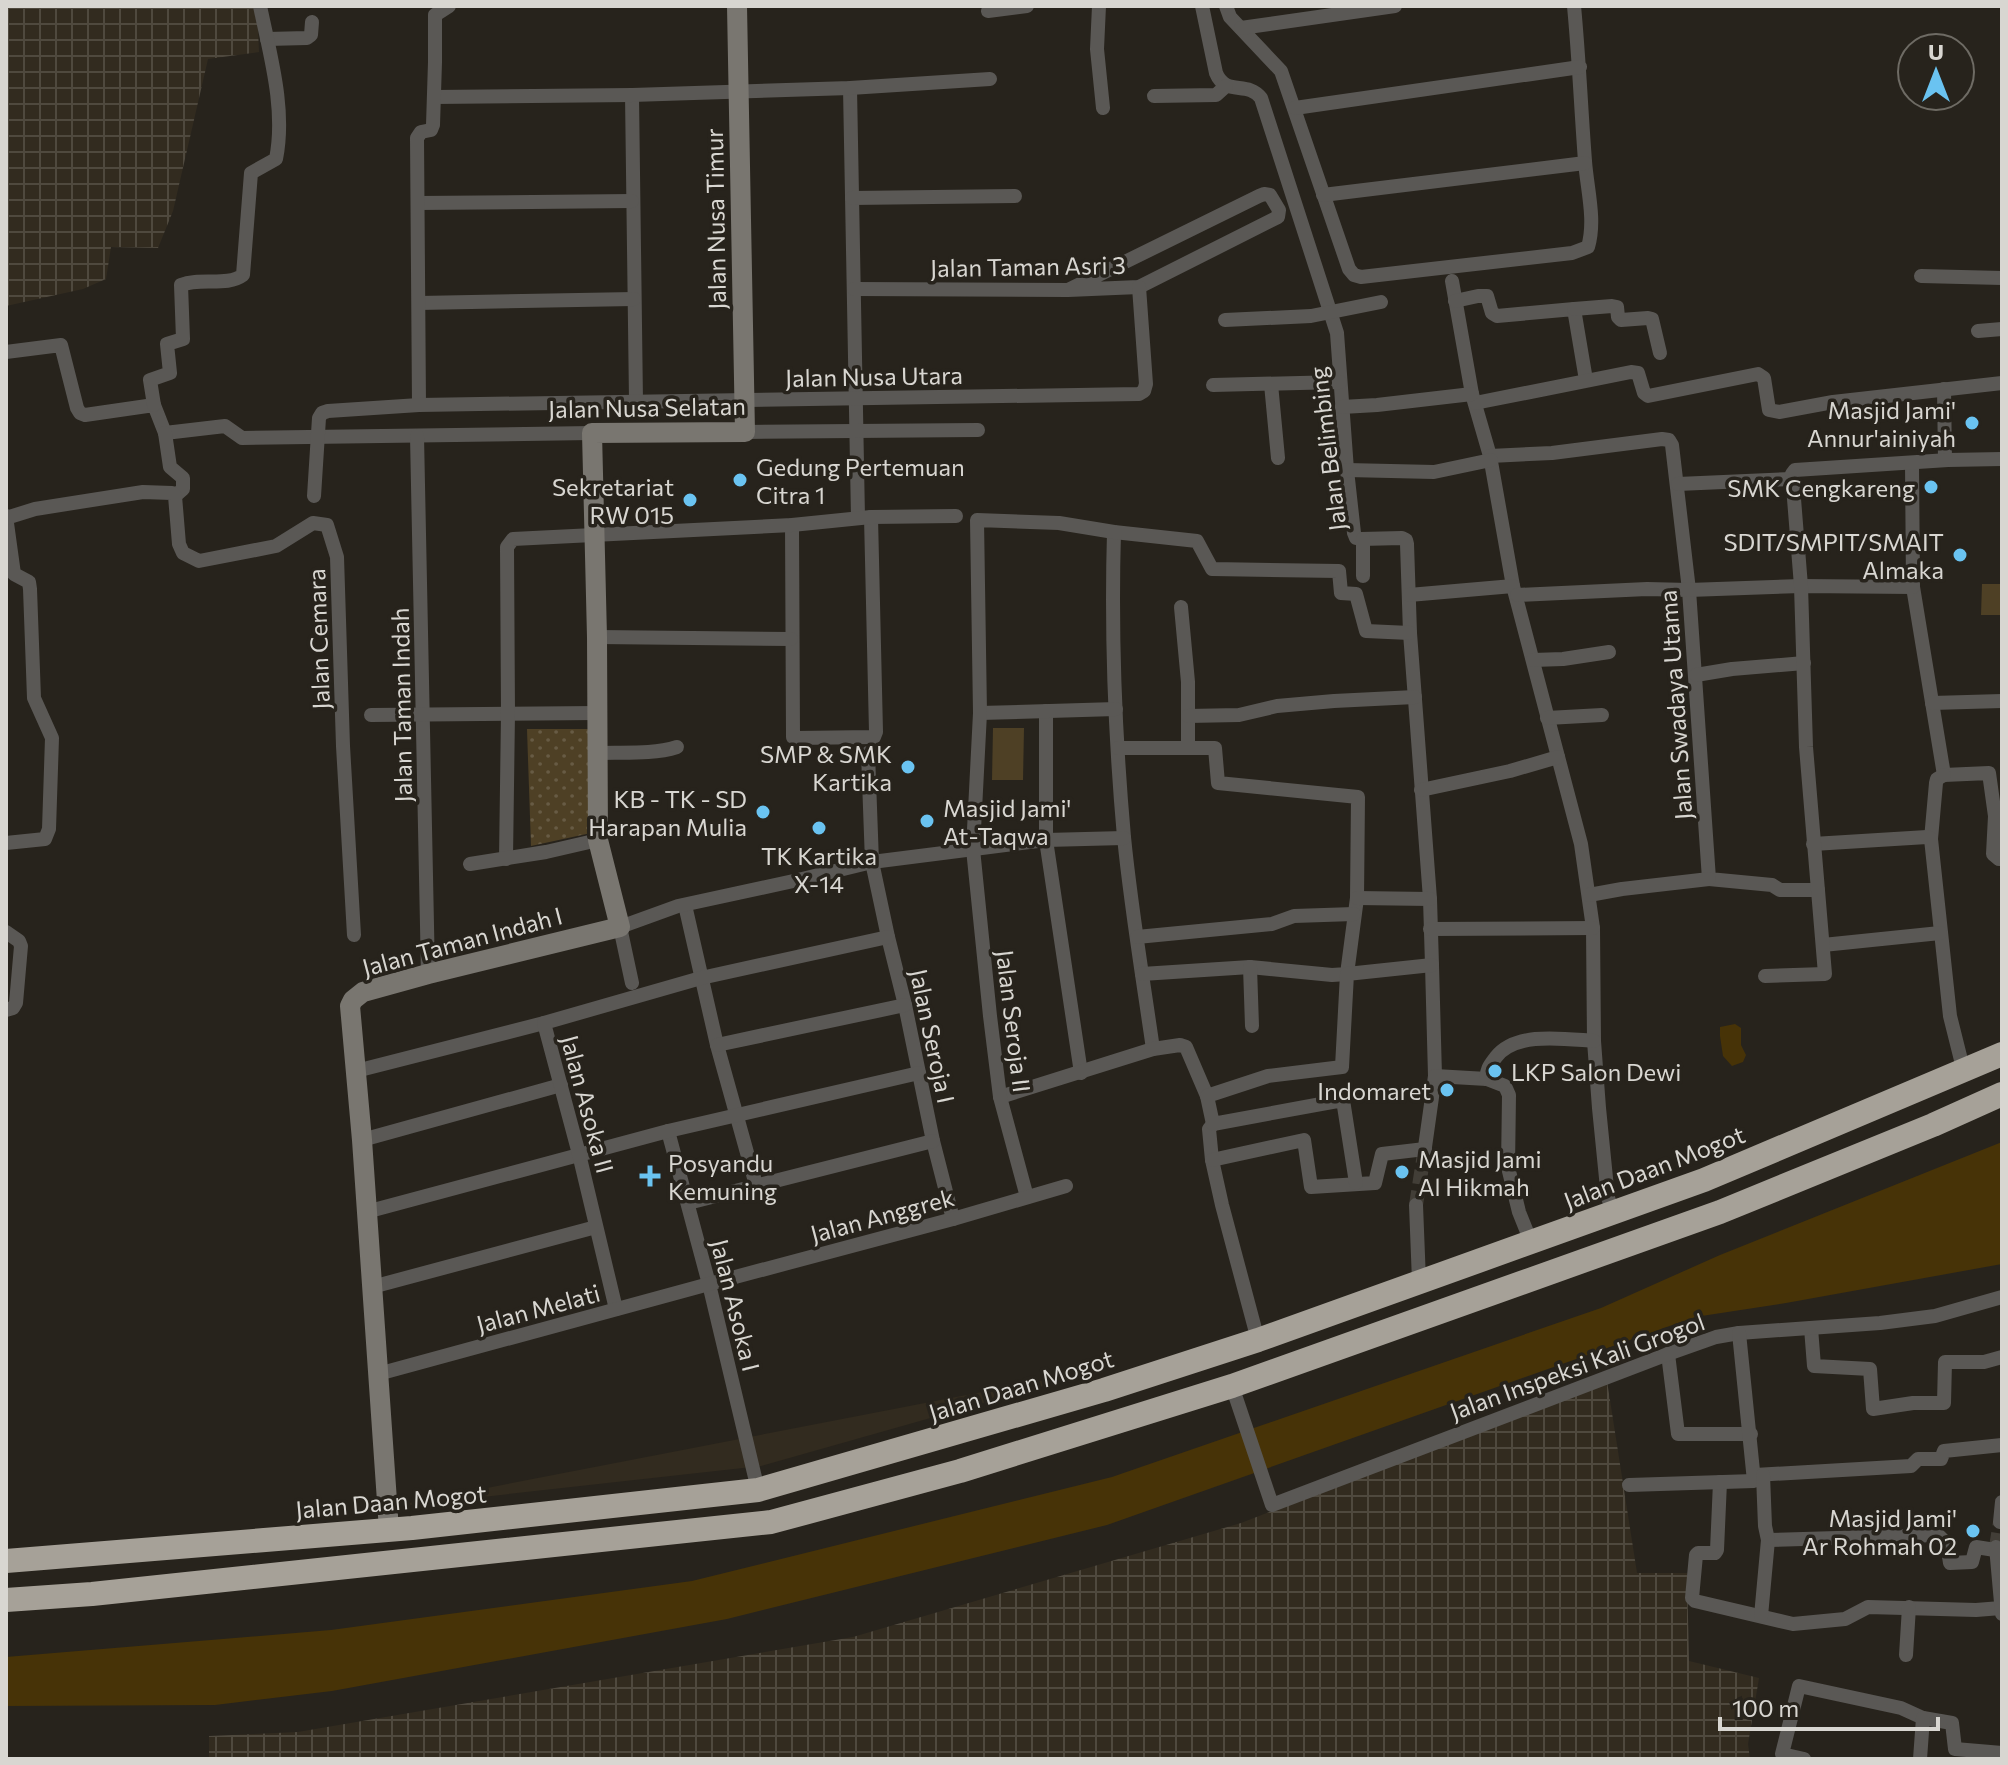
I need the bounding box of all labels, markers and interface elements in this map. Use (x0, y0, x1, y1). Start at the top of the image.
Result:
north arrow (1896, 32, 1976, 112)
text: U (1928, 38, 1944, 65)
street label: Jalan Nusa Timur (699, 128, 731, 310)
street label: Jalan Taman Asri 3 (930, 250, 1126, 282)
street label: Jalan Nusa Utara (785, 360, 963, 392)
street label: Jalan Belimbing (1303, 365, 1351, 533)
street label: Jalan Nusa Selatan (548, 391, 746, 423)
place label: Masjid Jami' Annur'ainiyah (1807, 395, 1956, 452)
marker: Masjid Jami' Annur'ainiyah (1963, 414, 1981, 432)
place label: Gedung Pertemuan Citra 1 (756, 452, 965, 509)
marker: Gedung Pertemuan Citra 1 (731, 471, 749, 489)
place label: Sekretariat RW 015 (552, 472, 674, 529)
place label: SMK Cengkareng (1727, 473, 1915, 502)
marker: SMK Cengkareng (1922, 478, 1940, 496)
marker: Sekretariat RW 015 (681, 491, 699, 509)
place label: SDIT/SMPIT/SMAIT Almaka (1723, 527, 1944, 584)
marker: SDIT/SMPIT/SMAIT Almaka (1951, 546, 1969, 564)
street label: Jalan Cemara (301, 568, 335, 710)
street label: Jalan Swadaya Utama (1652, 589, 1698, 821)
street label: Jalan Taman Indah (385, 607, 417, 803)
place label: SMP & SMK Kartika (760, 739, 892, 796)
marker: SMP & SMK Kartika (899, 758, 917, 776)
place label: KB - TK - SD Harapan Mulia (588, 784, 747, 841)
place label: Masjid Jami' At-Taqwa (943, 793, 1071, 850)
marker: KB - TK - SD Harapan Mulia (754, 803, 772, 821)
marker: Masjid Jami' At-Taqwa (918, 812, 936, 830)
marker: TK Kartika X-14 (810, 819, 828, 837)
place label: TK Kartika X-14 (761, 841, 877, 898)
street label: Jalan Taman Indah I (359, 900, 565, 982)
street label: Jalan Seroja II (991, 948, 1037, 1094)
street label: Jalan Seroja I (905, 966, 961, 1106)
street label: Jalan Asoka II (556, 1032, 620, 1176)
place label: LKP Salon Dewi (1511, 1057, 1681, 1086)
marker: LKP Salon Dewi (1486, 1062, 1504, 1080)
place label: Indomaret (1317, 1076, 1431, 1105)
marker: Indomaret (1438, 1081, 1456, 1099)
street label: Jalan Daan Mogot (1559, 1119, 1749, 1215)
place label: Masjid Jami Al Hikmah (1418, 1144, 1542, 1201)
place label: Posyandu Kemuning (668, 1148, 777, 1205)
marker: Masjid Jami Al Hikmah (1393, 1163, 1411, 1181)
marker: Posyandu Kemuning (639, 1165, 661, 1187)
street label: Jalan Anggrek (807, 1182, 957, 1248)
street label: Jalan Asoka I (706, 1236, 766, 1374)
street label: Jalan Melati (473, 1278, 603, 1338)
street label: Jalan Inspeksi Kali Grogol (1446, 1306, 1708, 1426)
street label: Jalan Daan Mogot (925, 1343, 1117, 1427)
street label: Jalan Daan Mogot (294, 1478, 488, 1524)
place label: Masjid Jami' Ar Rohmah 02 (1802, 1503, 1957, 1560)
marker: Masjid Jami' Ar Rohmah 02 (1964, 1522, 1982, 1540)
scale bar (1720, 1681, 1938, 1731)
text: 100 m (1732, 1693, 1799, 1722)

